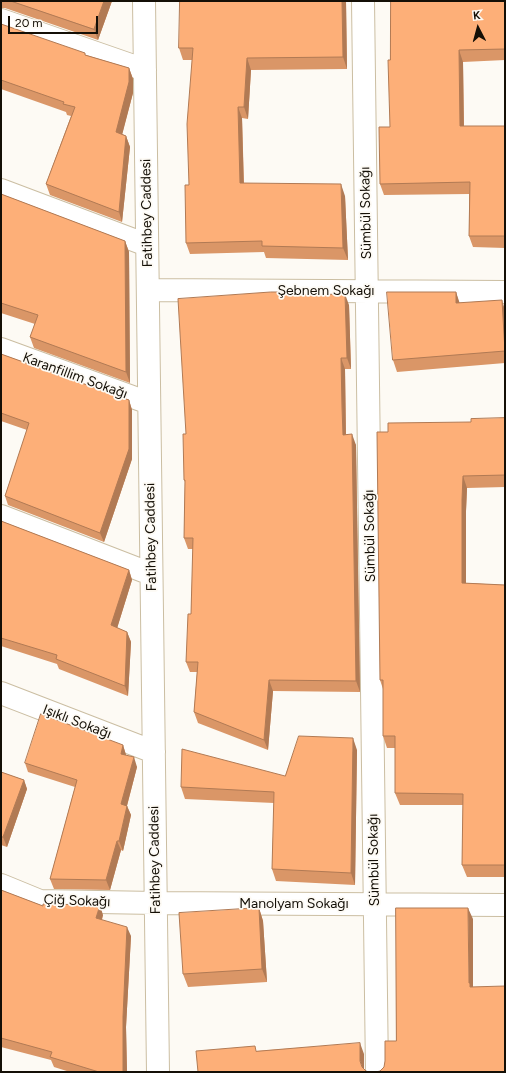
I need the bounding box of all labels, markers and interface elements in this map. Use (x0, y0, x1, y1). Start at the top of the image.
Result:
scale bar (10, 8, 100, 34)
north arrow (458, 8, 498, 48)
text: K (472, 9, 481, 22)
text: 20 m (15, 16, 43, 30)
street label: Fatihbey Caddesi (138, 159, 156, 267)
street label: Sümbül Sokağı (357, 166, 375, 260)
street label: Şebnem Sokağı (277, 283, 375, 299)
street label: Karanfillim Sokağı (20, 349, 130, 403)
street label: Fatihbey Caddesi (142, 483, 160, 591)
street label: Sümbül Sokağı (361, 489, 379, 583)
street label: Işıklı Sokağı (40, 701, 114, 743)
street label: Fatihbey Caddesi (146, 806, 164, 914)
street label: Sümbül Sokağı (365, 813, 383, 907)
street label: Çiğ Sokağı (43, 891, 111, 911)
street label: Manolyam Sokağı (239, 896, 349, 912)

